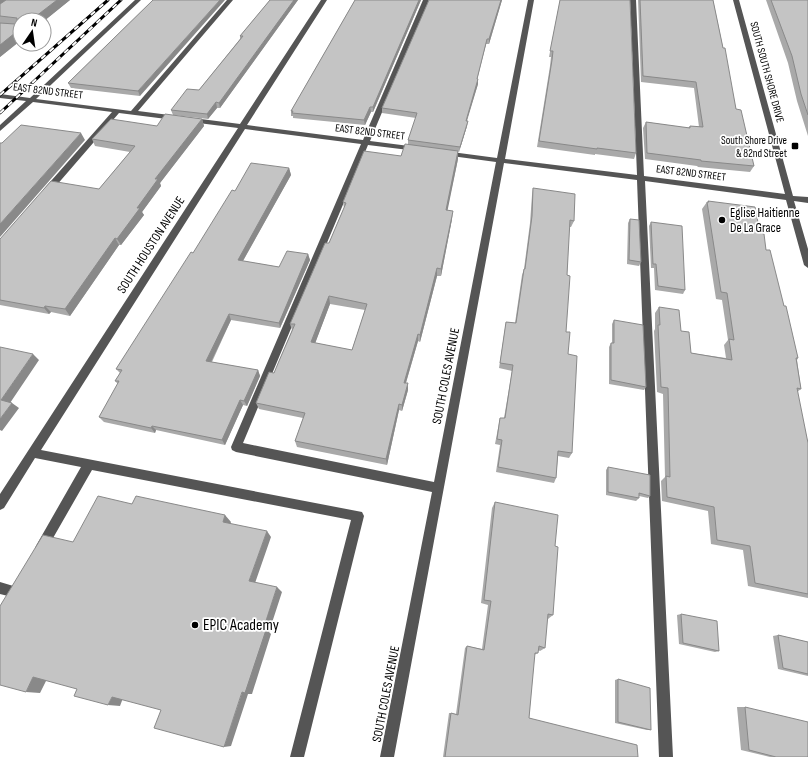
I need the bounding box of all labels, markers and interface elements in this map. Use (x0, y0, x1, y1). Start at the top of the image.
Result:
north arrow (12, 12, 52, 52)
text: N (30, 16, 39, 30)
street label: SOUTH SOUTH SHORE DRIVE (747, 20, 787, 124)
street label: EAST 82ND STREET (12, 80, 84, 102)
street label: EAST 82ND STREET (334, 121, 406, 143)
place label: South Shore Drive & 82nd Street (721, 134, 788, 160)
marker: South Shore Drive & 82nd Street (790, 141, 800, 151)
street label: EAST 82ND STREET (655, 162, 727, 184)
street label: SOUTH HOUSTON AVENUE (114, 194, 188, 296)
place label: Eglise Haitienne De La Grace (730, 205, 800, 236)
marker: Eglise Haitienne De La Grace (717, 215, 727, 225)
street label: SOUTH COLES AVENUE (429, 327, 463, 425)
place label: EPIC Academy (203, 616, 279, 635)
marker: EPIC Academy (190, 620, 200, 630)
street label: SOUTH COLES AVENUE (369, 645, 403, 743)

